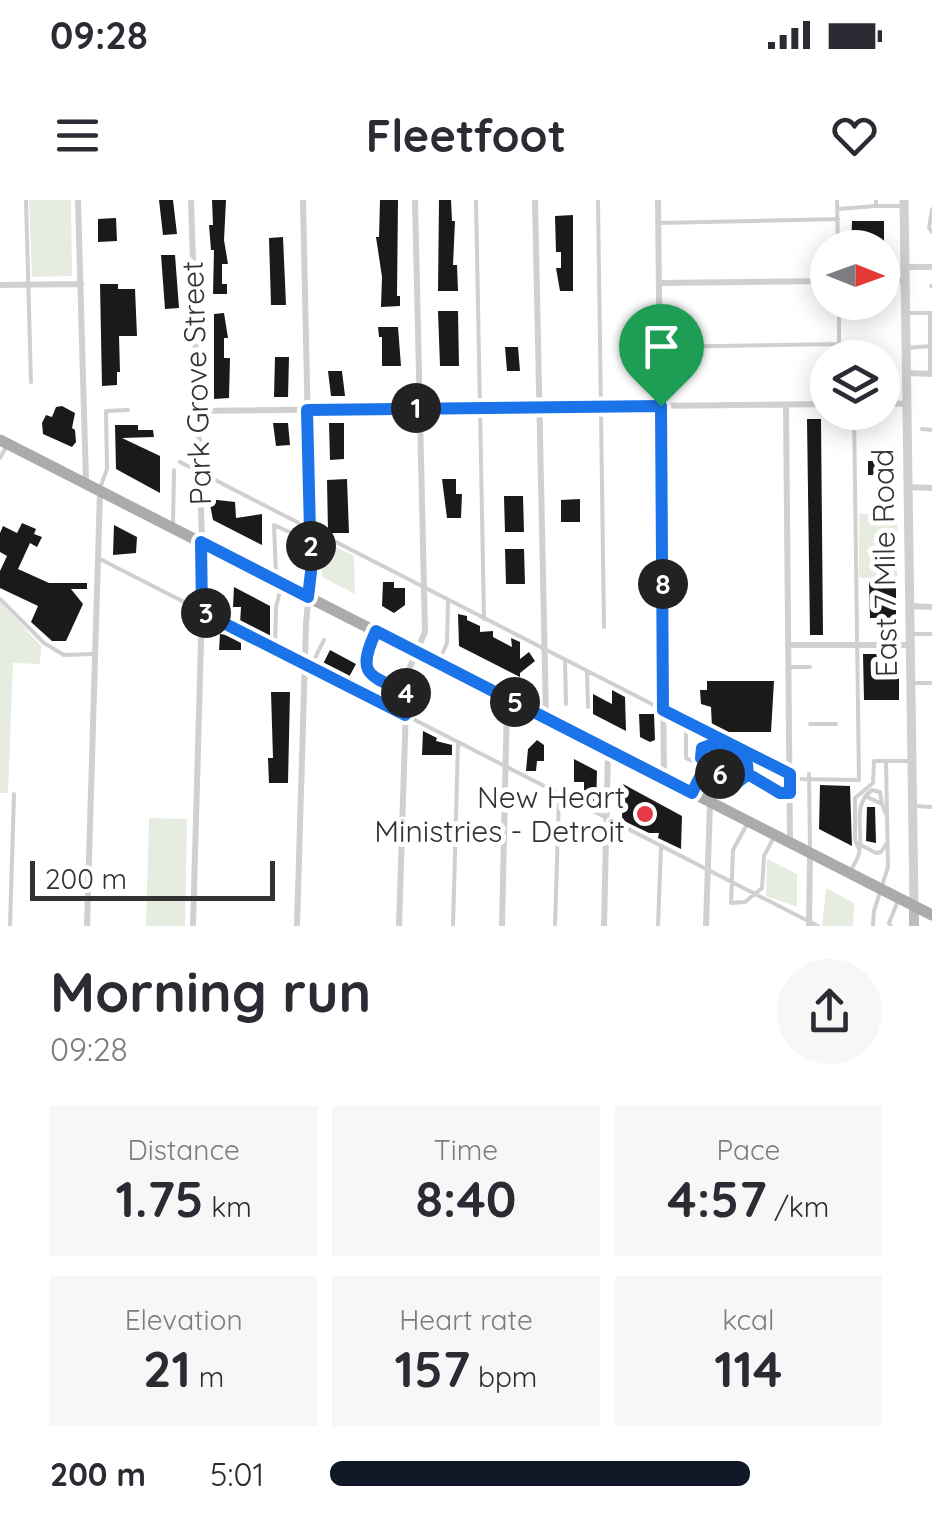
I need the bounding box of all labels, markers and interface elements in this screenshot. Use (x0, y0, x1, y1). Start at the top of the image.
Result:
text: 09:28 (50, 11, 148, 59)
text: Fleetfoot (366, 107, 566, 163)
icon: menu (50, 108, 105, 163)
icon: heart (827, 108, 882, 163)
north arrow (810, 230, 900, 320)
map controls (810, 230, 900, 430)
street label: Park Grove Street (173, 260, 219, 506)
pin (619, 304, 704, 407)
icon: arrive (634, 319, 689, 374)
button: layers (810, 340, 900, 430)
pin: 1 (391, 383, 441, 433)
text: 1 (411, 390, 421, 425)
street label: East 7 Mile Road (863, 448, 905, 678)
pin: 2 (286, 521, 336, 571)
text: 2 (303, 528, 319, 563)
pin: 8 (638, 559, 688, 609)
text: 8 (655, 566, 671, 601)
pin: 3 (181, 588, 231, 638)
text: 3 (198, 595, 214, 630)
pin: 4 (381, 668, 431, 718)
text: 4 (398, 675, 414, 710)
pin: 5 (490, 677, 540, 727)
text: 5 (507, 684, 523, 719)
pin: 6 (695, 749, 745, 799)
text: 6 (712, 756, 728, 791)
place label: New Heart Ministries - Detroit (374, 778, 625, 850)
marker: New Heart Ministries - Detroit (634, 803, 656, 825)
scale bar (30, 856, 275, 900)
text: 200 m (45, 861, 127, 896)
text: Morning run (50, 957, 371, 1026)
button: share (777, 959, 882, 1064)
text: 09:28 (50, 1029, 128, 1069)
text: Distance (128, 1132, 240, 1167)
text: Time (434, 1132, 498, 1167)
text: Pace (716, 1132, 780, 1167)
text: 1.75 (116, 1167, 204, 1230)
text: 8:40 (415, 1167, 517, 1230)
text: 4:57 (667, 1167, 767, 1230)
text: km (204, 1189, 252, 1224)
text: /km (767, 1189, 829, 1224)
text: Elevation (125, 1302, 243, 1337)
text: Heart rate (399, 1302, 533, 1337)
text: kcal (722, 1302, 774, 1337)
text: 21 (143, 1337, 191, 1400)
text: 157 (395, 1337, 470, 1400)
text: 114 (714, 1337, 782, 1400)
text: m (191, 1359, 224, 1394)
text: bpm (470, 1359, 537, 1394)
text: 200 m (50, 1454, 146, 1494)
text: 5:01 (210, 1454, 264, 1494)

